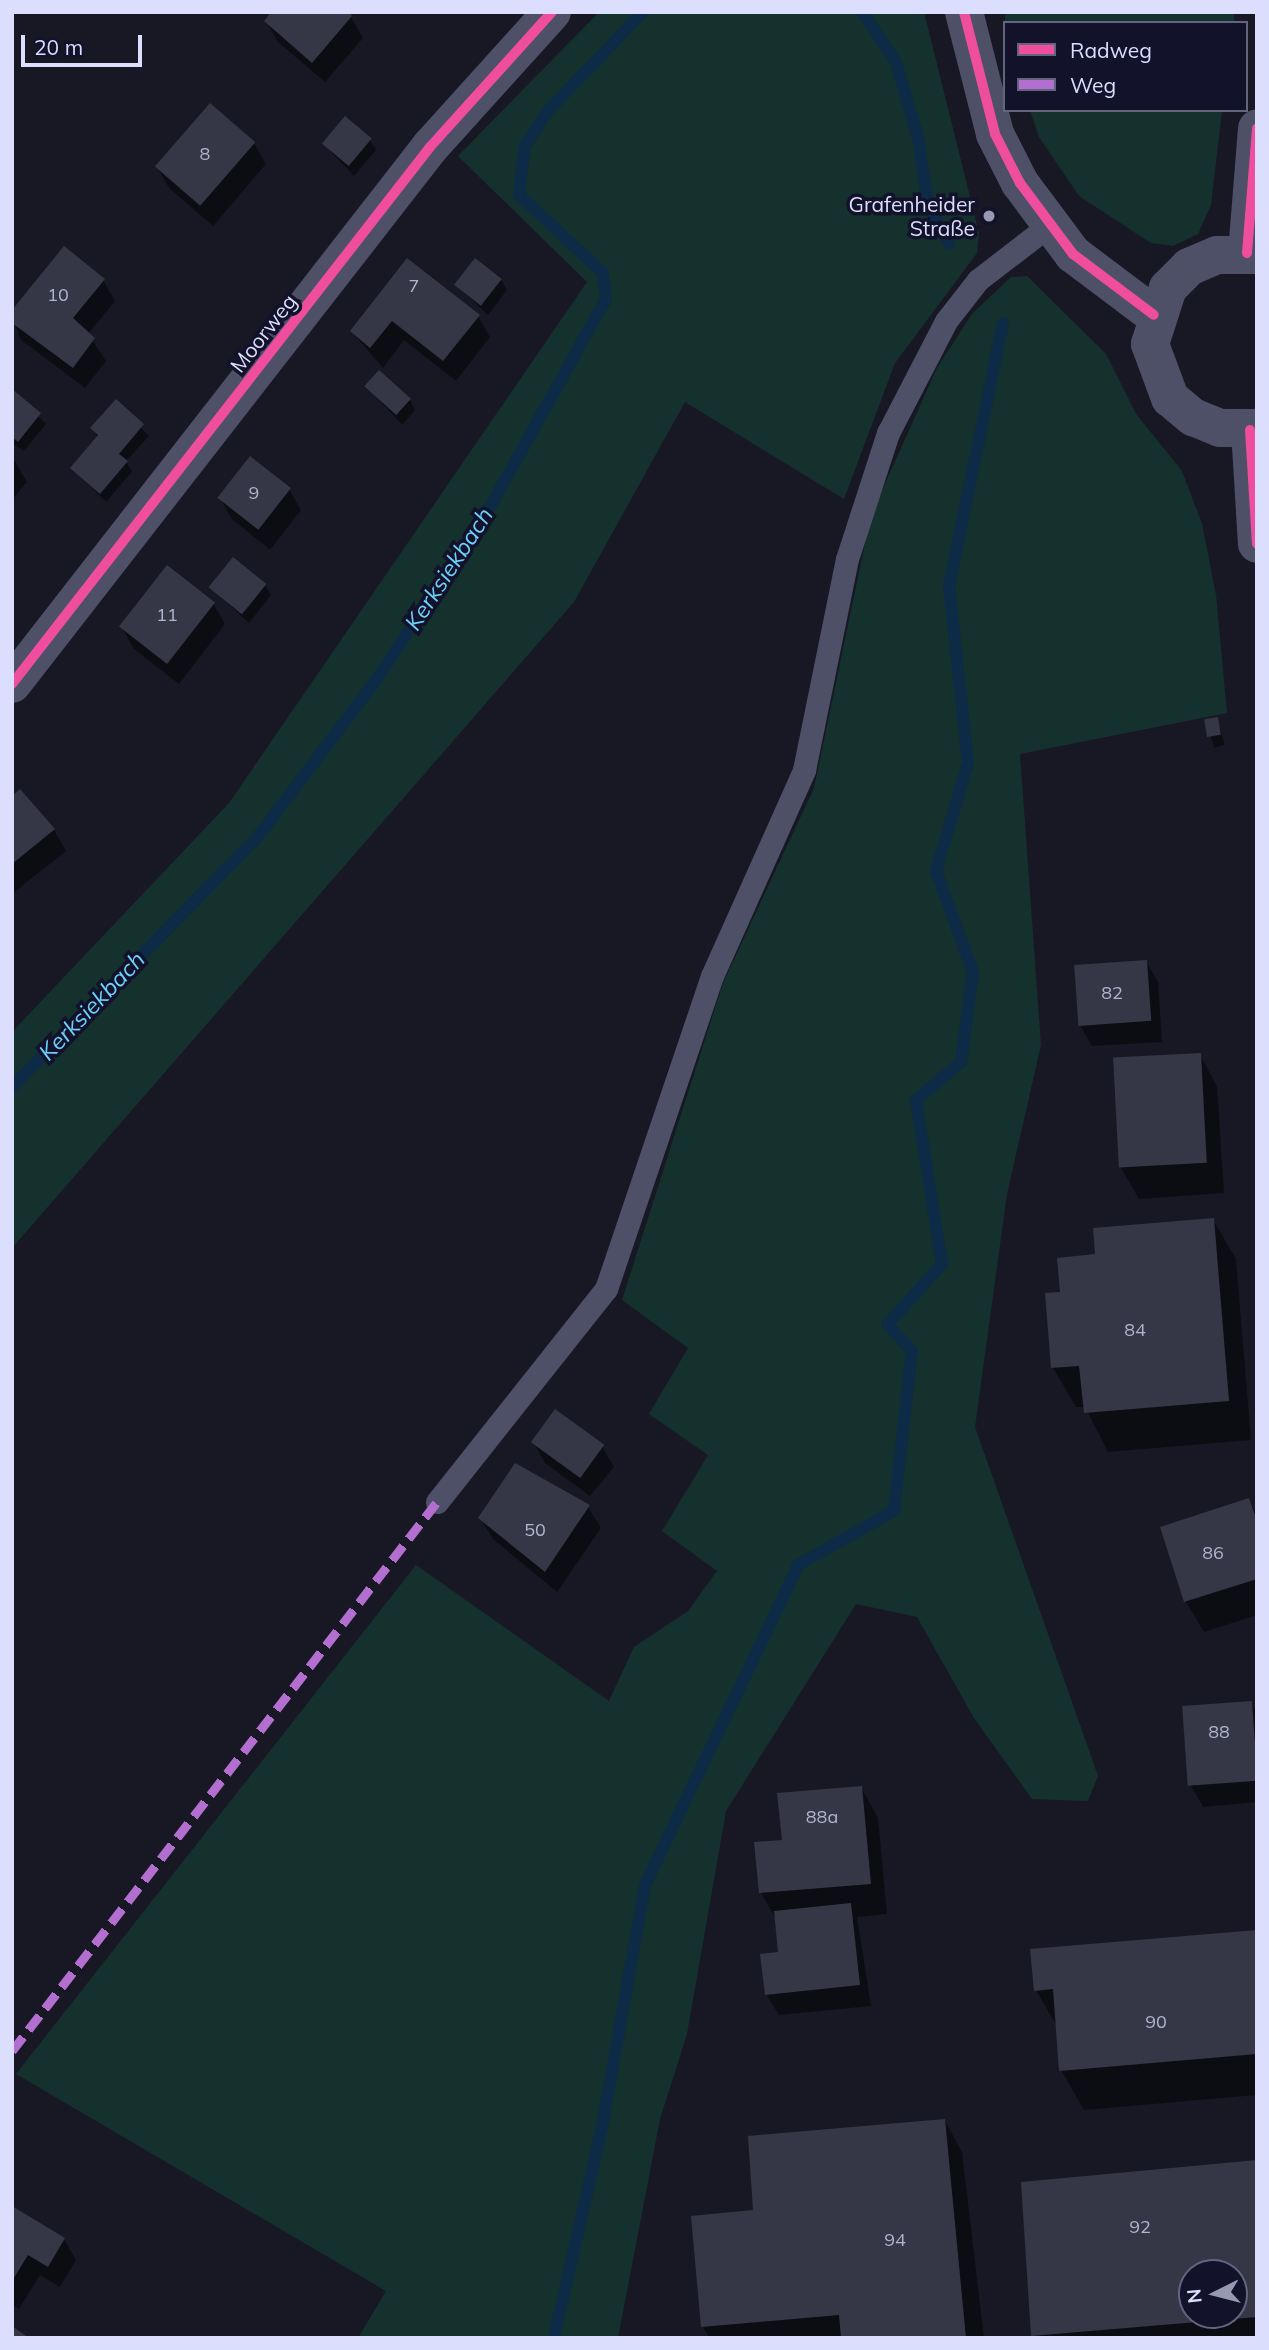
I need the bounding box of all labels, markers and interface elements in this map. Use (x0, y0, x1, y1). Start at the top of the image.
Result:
scale bar (24, 21, 145, 65)
legend (1003, 21, 1248, 112)
text: 20 m (34, 34, 83, 60)
text: Radweg (1070, 37, 1152, 63)
text: Weg (1070, 72, 1116, 98)
house number: 8 (200, 143, 210, 165)
place label: Grafenheider Straße (849, 191, 975, 241)
marker: Grafenheider Straße (981, 208, 997, 224)
house number: 7 (409, 275, 419, 297)
house number: 10 (47, 284, 69, 306)
street label: Moorweg (225, 289, 301, 377)
house number: 9 (249, 482, 259, 504)
water label: Kerksiekbach (399, 503, 499, 635)
house number: 11 (156, 604, 178, 626)
water label: Kerksiekbach (33, 946, 151, 1066)
house number: 82 (1101, 982, 1123, 1004)
house number: 84 (1124, 1319, 1146, 1341)
house number: 50 (524, 1519, 546, 1541)
house number: 86 (1202, 1542, 1224, 1564)
house number: 88 (1208, 1721, 1230, 1743)
house number: 88a (806, 1806, 838, 1828)
house number: 90 (1145, 2011, 1167, 2033)
house number: 92 (1129, 2216, 1151, 2238)
house number: 94 (884, 2229, 906, 2251)
north arrow (1178, 2259, 1248, 2329)
text: N (1181, 2288, 1207, 2304)

